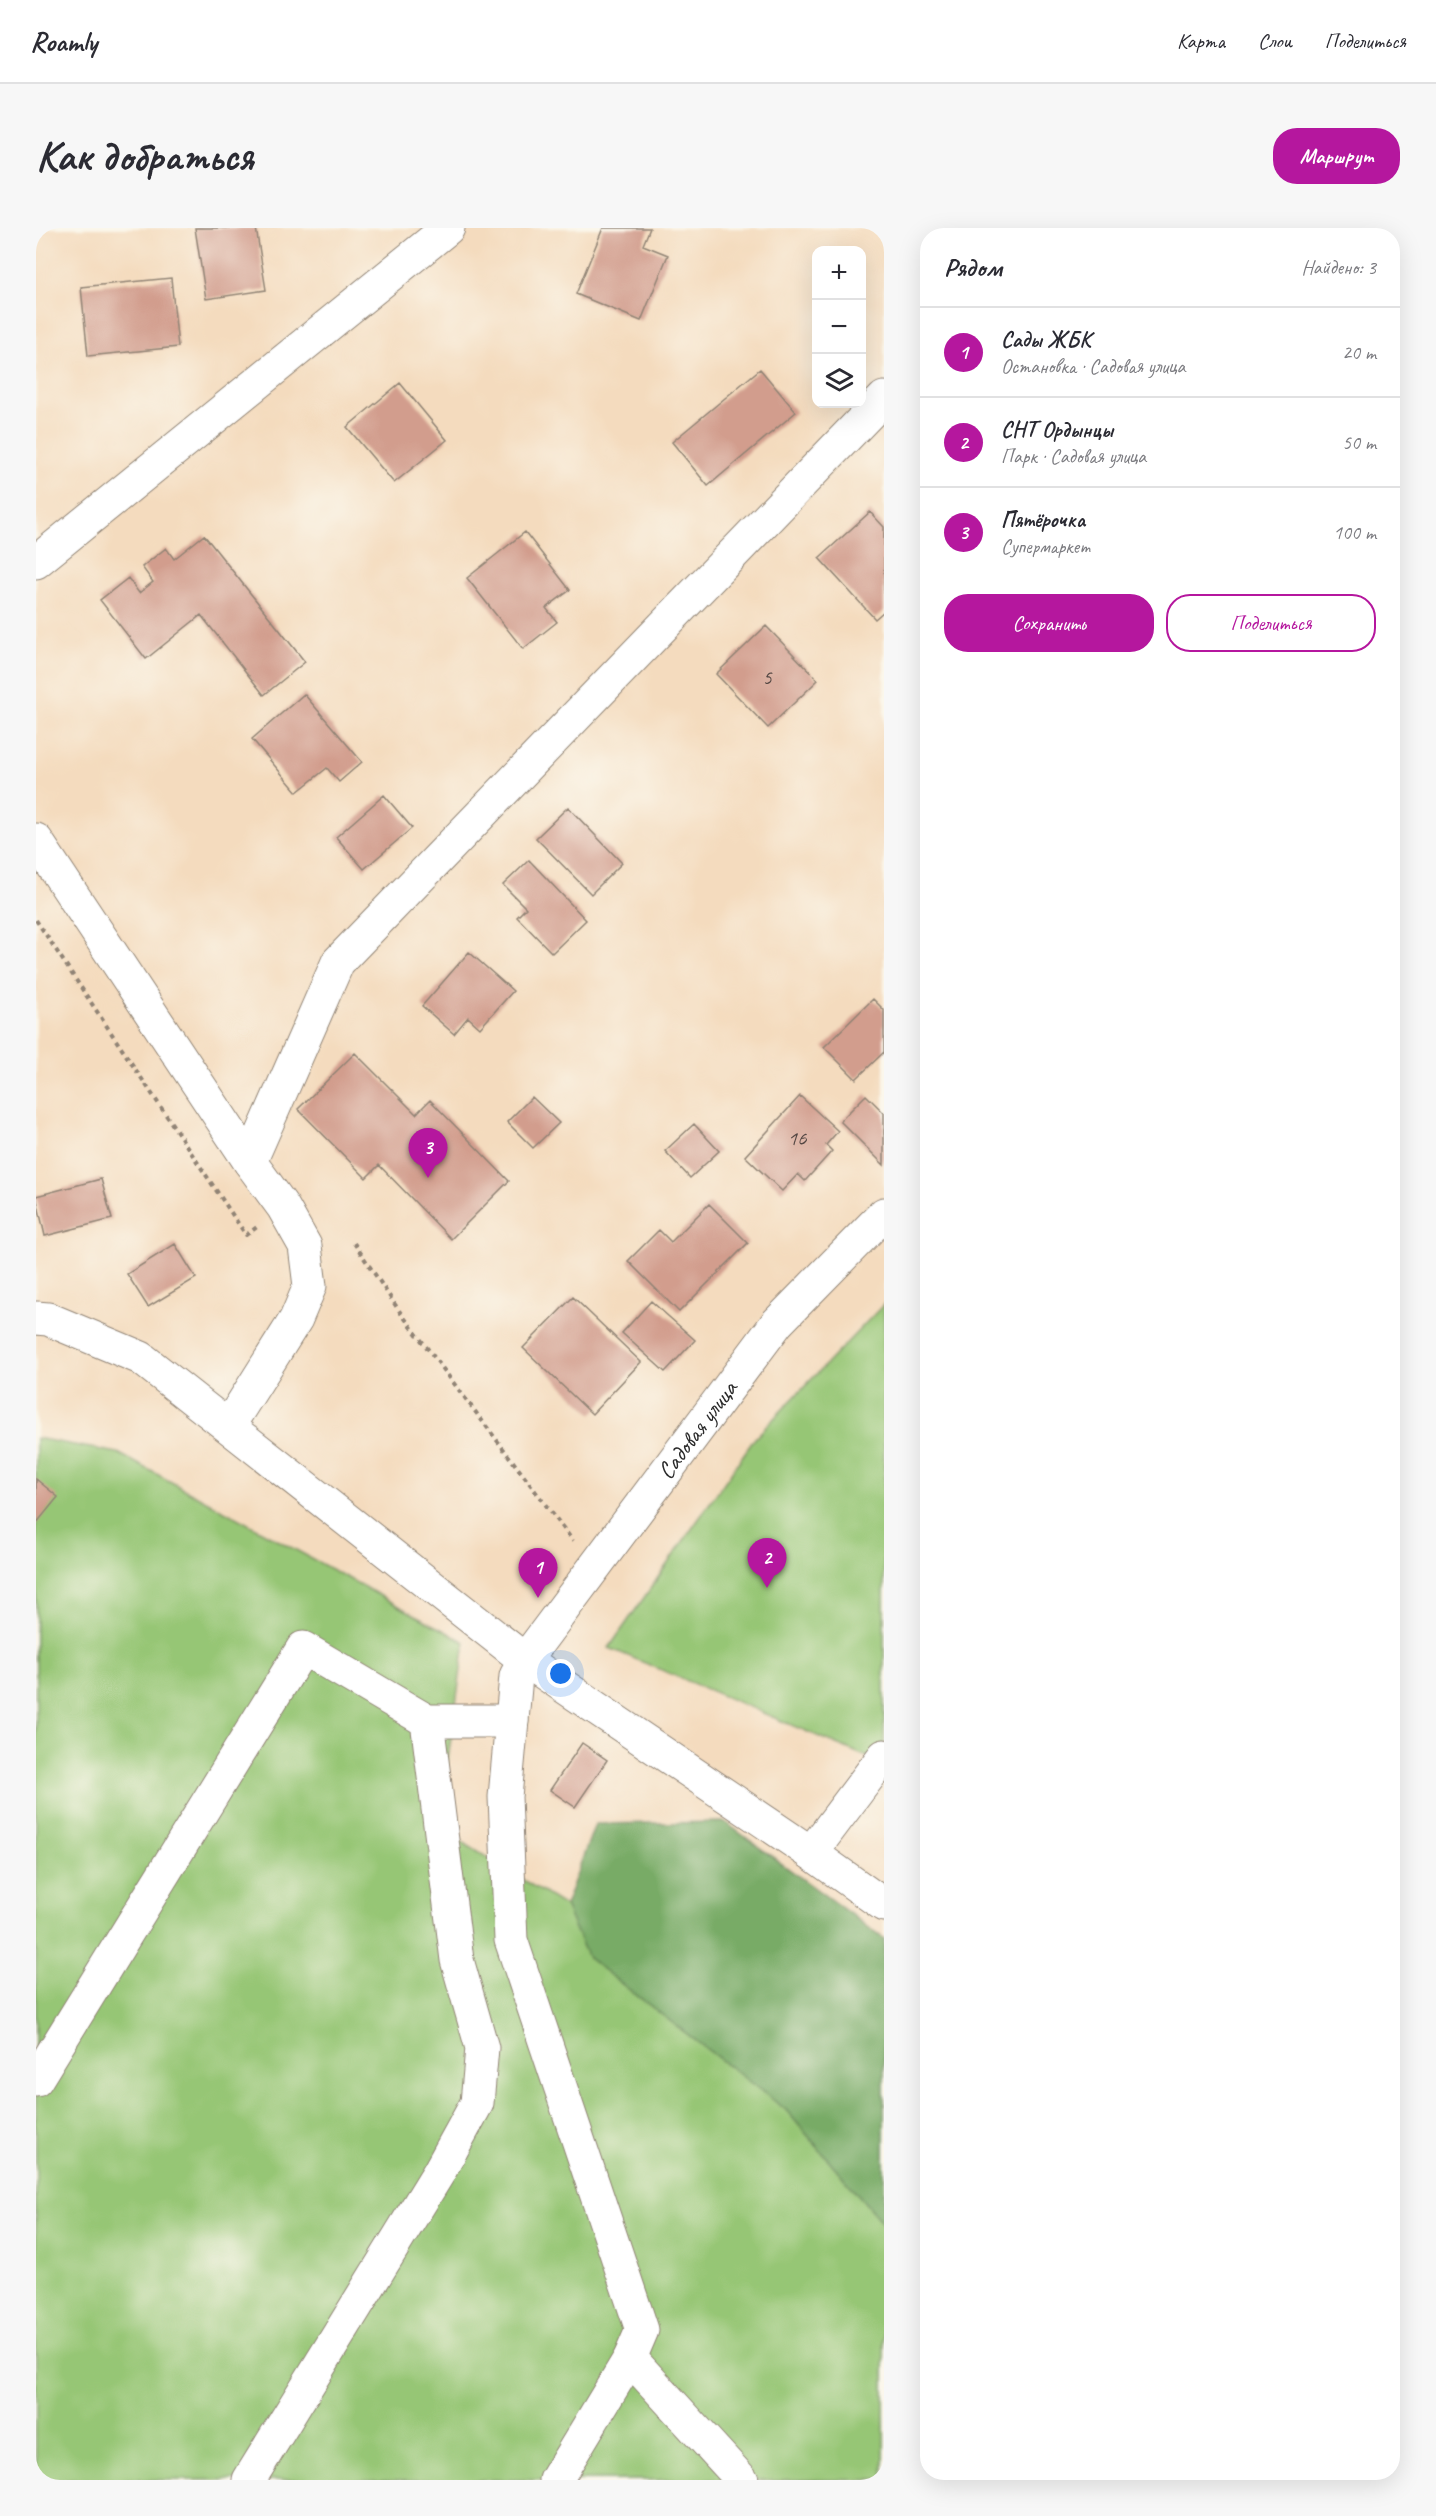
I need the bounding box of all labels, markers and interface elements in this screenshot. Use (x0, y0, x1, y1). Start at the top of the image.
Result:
text: Roamly (30, 24, 97, 59)
text: Карта (1177, 28, 1225, 54)
text: Слои (1258, 28, 1292, 54)
text: Поделиться (1325, 28, 1406, 54)
button: Маршрут (1273, 128, 1400, 184)
text: Как добраться (36, 130, 253, 183)
map controls (812, 246, 866, 408)
button: + (812, 246, 866, 300)
text: Рядом (944, 251, 1002, 284)
text: Найдено: 3 (1301, 255, 1376, 280)
button: − (812, 300, 866, 354)
text: Сады ЖБК (1001, 326, 1091, 354)
text: 1 (959, 340, 968, 365)
text: 20 m (1342, 340, 1376, 365)
button: layers (812, 354, 866, 408)
text: Остановка · Садовая улица (1001, 354, 1185, 379)
text: СНТ Ордынцы (1001, 416, 1113, 444)
text: 2 (959, 430, 968, 455)
text: 50 m (1342, 430, 1376, 455)
text: Парк · Садовая улица (1001, 444, 1146, 469)
text: Пятёрочка (1001, 506, 1085, 534)
text: 3 (959, 520, 968, 545)
text: 100 m (1333, 520, 1376, 545)
text: Супермаркет (1001, 534, 1090, 559)
button: Сохранить (944, 594, 1154, 652)
button: Поделиться (1166, 594, 1376, 652)
house number: 5 (762, 664, 773, 690)
house number: 16 (788, 1125, 807, 1151)
pin: 3 (408, 1128, 448, 1178)
street label: Садовая улица (651, 1373, 745, 1485)
pin: 2 (748, 1538, 786, 1588)
pin: 1 (518, 1548, 558, 1598)
your location (546, 1659, 575, 1688)

